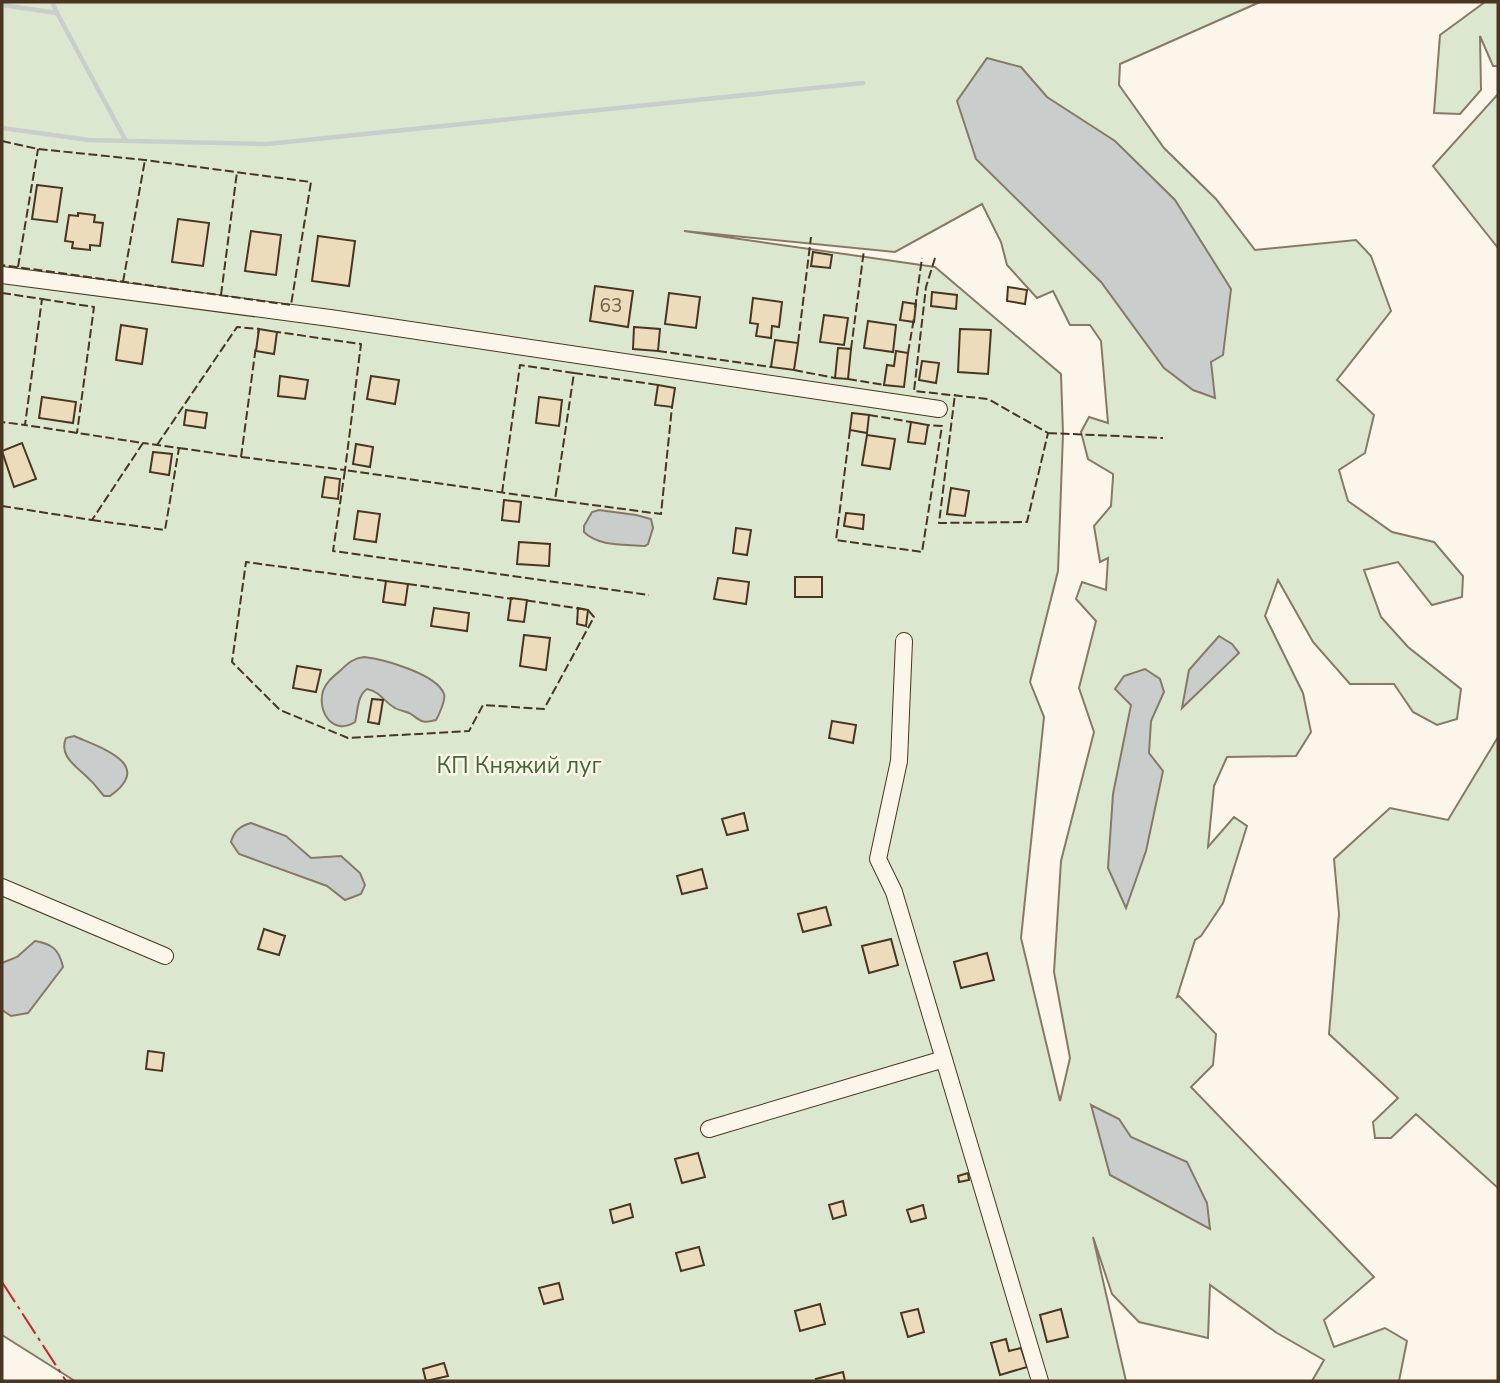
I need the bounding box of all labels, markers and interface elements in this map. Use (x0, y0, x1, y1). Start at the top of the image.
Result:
house number: 63 (600, 293, 622, 319)
park label: КП Княжий луг (437, 750, 601, 781)

